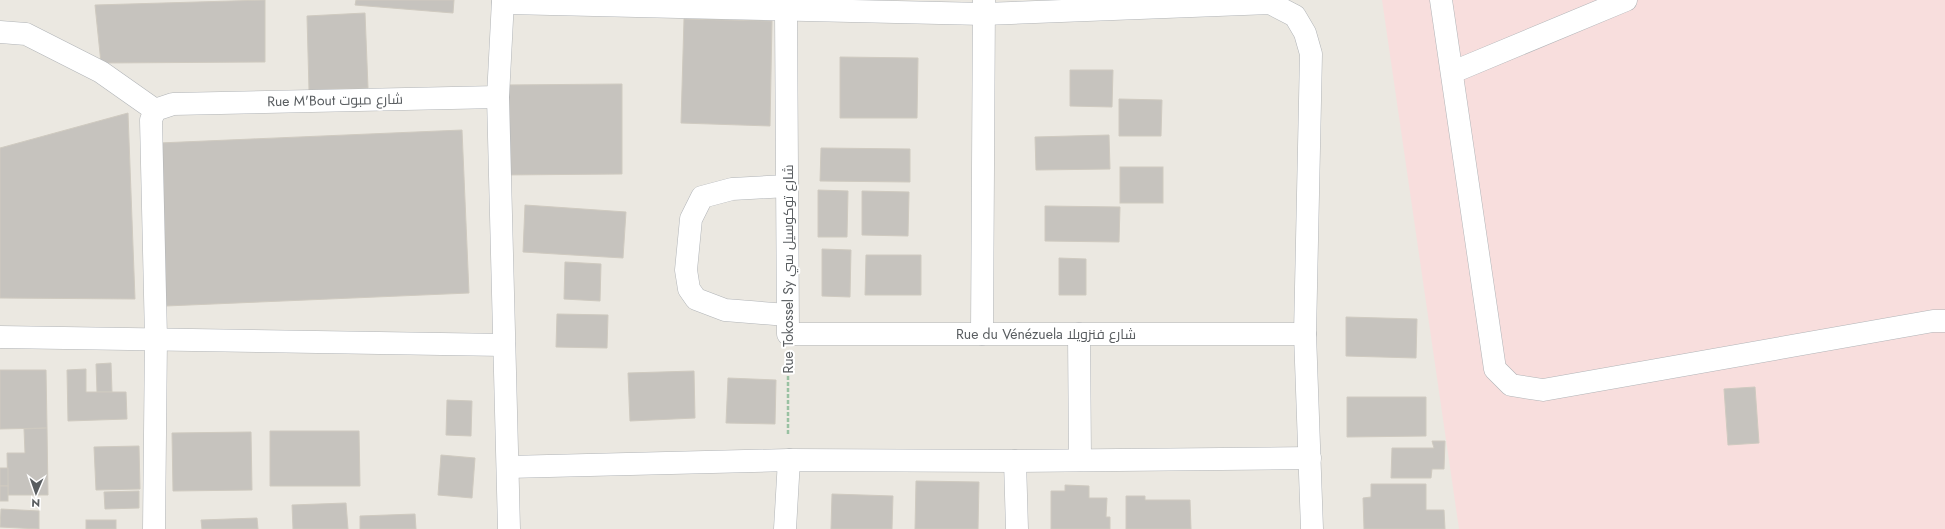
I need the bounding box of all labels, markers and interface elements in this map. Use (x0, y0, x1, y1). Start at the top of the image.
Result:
street label: Rue M'Bout شارع مبوت (267, 89, 403, 111)
street label: Rue Tokossel Sy شارع توكوسيل سي (778, 164, 799, 374)
street label: Rue du Vénézuela شارع فنزويلا (956, 324, 1136, 344)
north arrow (16, 473, 56, 513)
text: N (31, 495, 40, 511)

